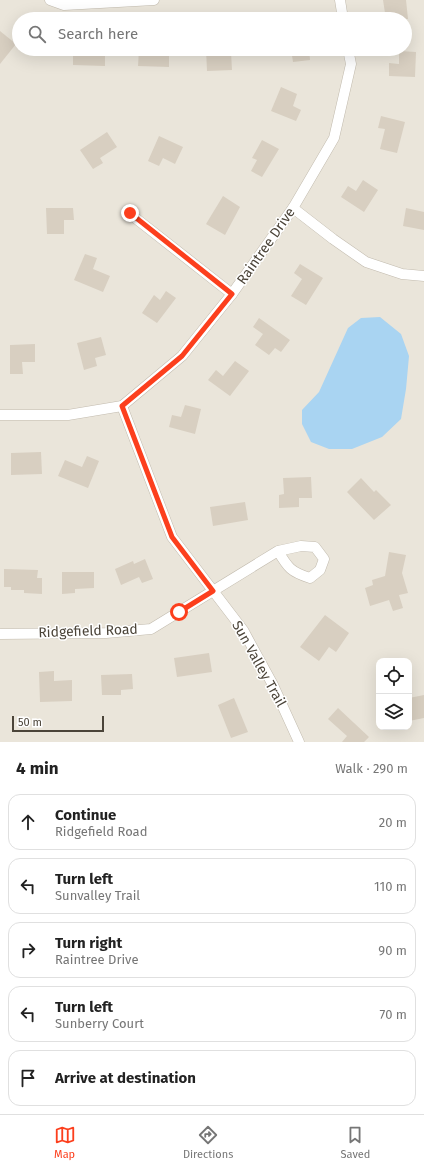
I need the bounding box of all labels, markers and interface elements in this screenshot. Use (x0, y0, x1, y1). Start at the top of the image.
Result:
search box (12, 12, 412, 56)
icon: search (26, 23, 48, 45)
text: Search here (58, 25, 138, 43)
route end (121, 204, 139, 222)
street label: Raintree Drive (233, 204, 299, 288)
route start (170, 603, 188, 621)
street label: Sun Valley Trail (228, 618, 290, 710)
street label: Ridgefield Road (38, 621, 138, 641)
map controls (376, 658, 412, 730)
button: locate (376, 658, 412, 694)
button: layers (376, 694, 412, 730)
scale bar (12, 714, 104, 733)
text: 50 m (18, 716, 42, 729)
text: 4 min (16, 758, 59, 779)
text: Walk · 290 m (335, 761, 408, 776)
text: Continue (55, 806, 116, 824)
icon: ahead (17, 811, 39, 833)
text: 20 m (379, 815, 407, 830)
text: Ridgefield Road (55, 824, 147, 839)
text: Turn left (55, 870, 113, 888)
icon: left (17, 875, 39, 897)
text: 110 m (374, 879, 407, 894)
text: Sunvalley Trail (55, 888, 140, 903)
text: Turn right (55, 934, 122, 952)
icon: right (17, 939, 39, 961)
text: 90 m (378, 943, 407, 958)
text: Raintree Drive (55, 952, 139, 967)
text: Turn left (55, 998, 113, 1016)
icon: left (17, 1003, 39, 1025)
text: 70 m (380, 1007, 407, 1022)
text: Sunberry Court (55, 1016, 144, 1031)
icon: arrive (17, 1067, 39, 1089)
text: Arrive at destination (55, 1069, 196, 1087)
tab: Map (54, 1124, 76, 1161)
tab: Directions (183, 1124, 233, 1161)
tab: Saved (341, 1124, 370, 1161)

